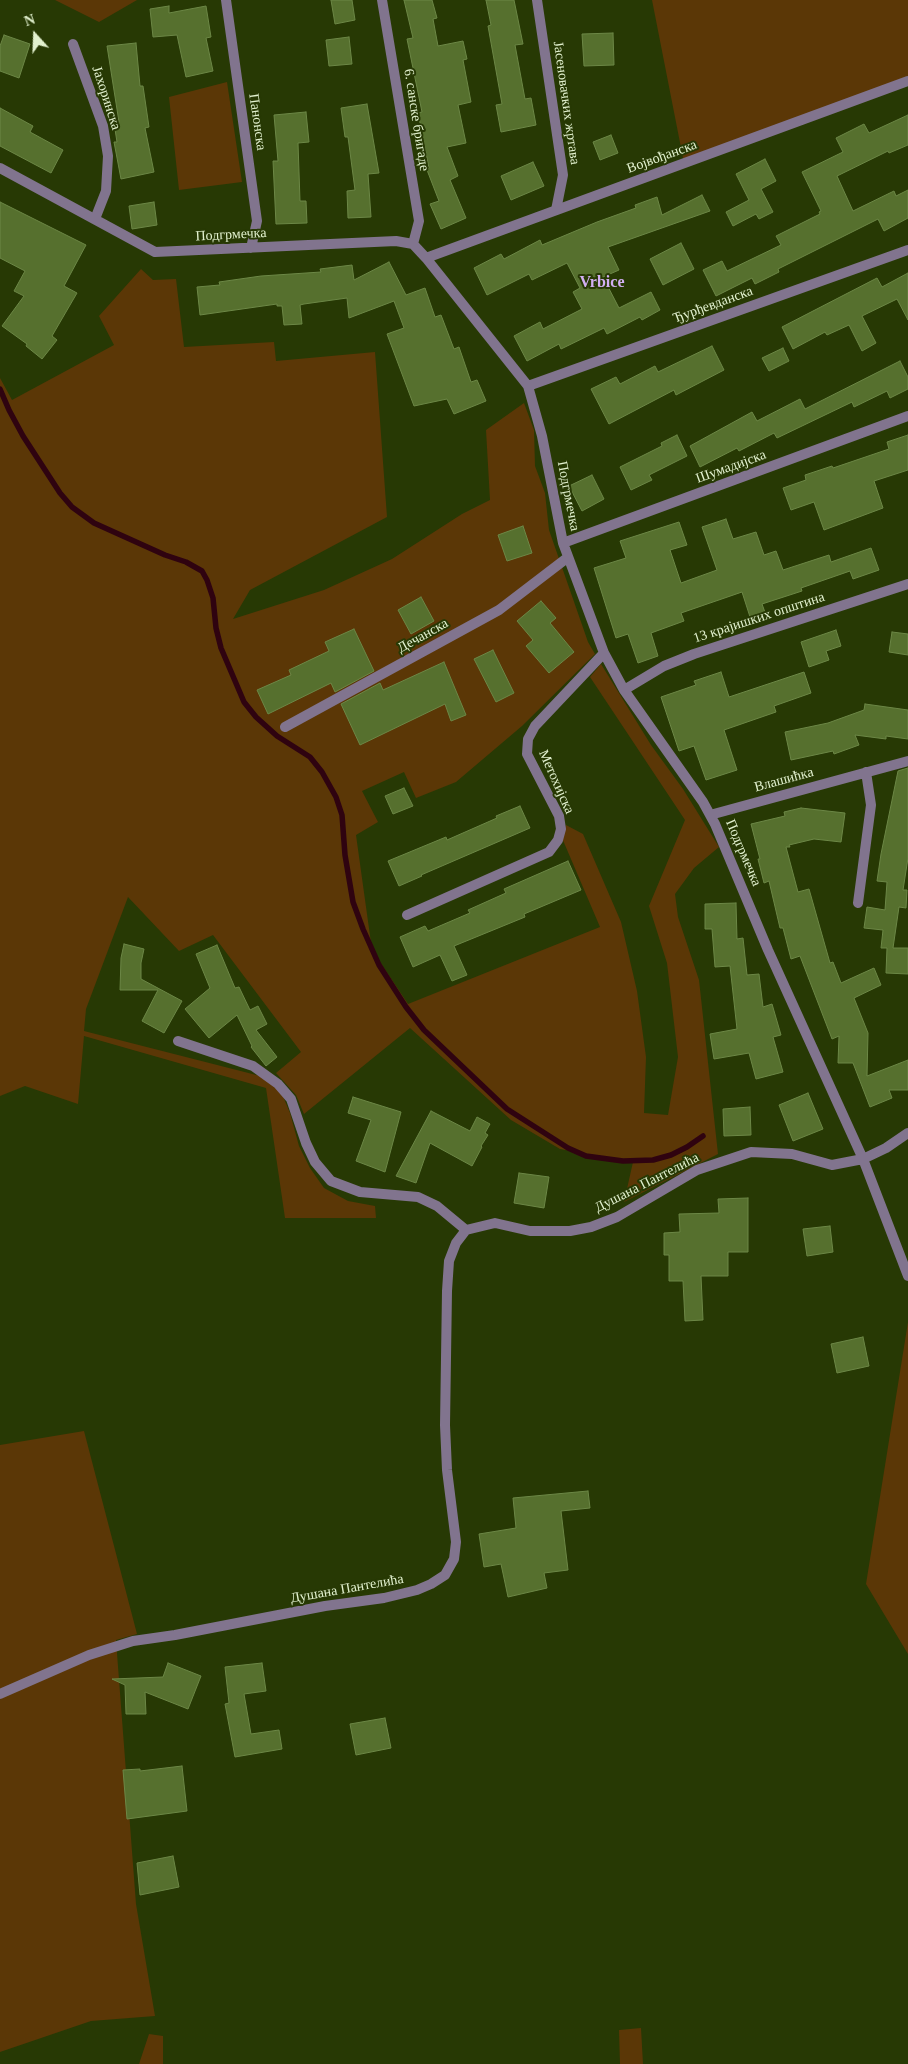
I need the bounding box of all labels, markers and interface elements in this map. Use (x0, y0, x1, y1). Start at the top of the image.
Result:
north arrow (10, 10, 60, 60)
text: N (22, 12, 37, 29)
street label: Јасеновачких жртава (549, 40, 583, 166)
street label: Јахоринска (88, 64, 124, 132)
street label: 6. санске бригаде (400, 68, 432, 172)
street label: Панонска (245, 92, 269, 152)
street label: Војвођанска (625, 137, 699, 177)
street label: Подгрмечка (195, 225, 267, 245)
district label: Vrbice (579, 273, 625, 293)
street label: Ђурђевданска (671, 283, 755, 327)
street label: Шумадијска (694, 447, 768, 487)
street label: Подгрмечка (553, 460, 583, 532)
street label: 13 крајишких општина (691, 589, 827, 647)
street label: Дечанска (395, 615, 451, 657)
street label: Метохијска (534, 747, 578, 817)
street label: Влашићка (753, 764, 815, 796)
street label: Подгрмечка (721, 817, 765, 889)
street label: Душана Пантелића (592, 1150, 702, 1216)
street label: Душана Пантелића (289, 1571, 405, 1607)

